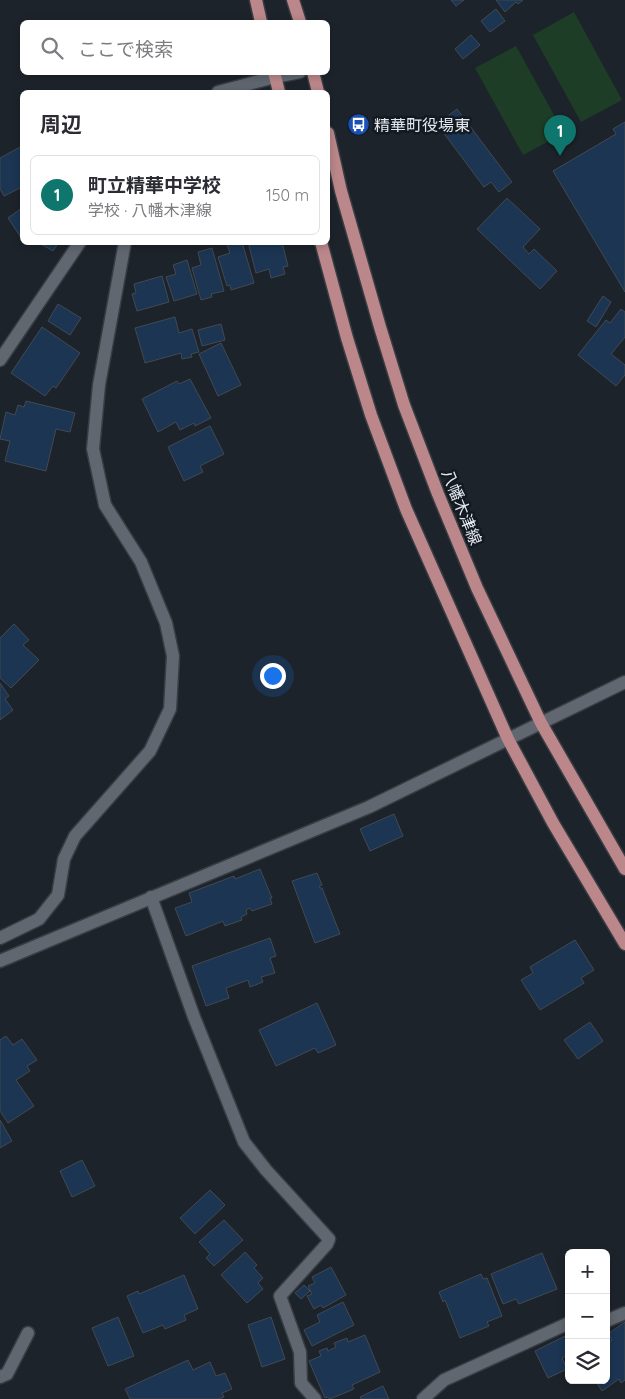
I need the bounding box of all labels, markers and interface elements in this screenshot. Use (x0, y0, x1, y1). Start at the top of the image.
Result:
search box (20, 20, 330, 75)
icon: search (38, 34, 66, 62)
text: ここで検索 (78, 37, 173, 61)
text: 周辺 (40, 111, 82, 137)
bus stop icon: 精華町役場東 (346, 113, 370, 137)
place label: 精華町役場東 (374, 115, 470, 135)
pin: 1 (544, 115, 576, 156)
text: 町立精華中学校 (88, 173, 221, 197)
text: 1 (54, 185, 60, 205)
text: 150 m (266, 185, 309, 205)
text: 学校 · 八幡木津線 (88, 200, 212, 220)
street label: 八幡木津線 (438, 466, 486, 548)
your location (260, 663, 286, 689)
map controls (565, 1249, 610, 1384)
button: + (565, 1249, 610, 1294)
button: − (565, 1294, 610, 1339)
button: layers (565, 1339, 610, 1384)

